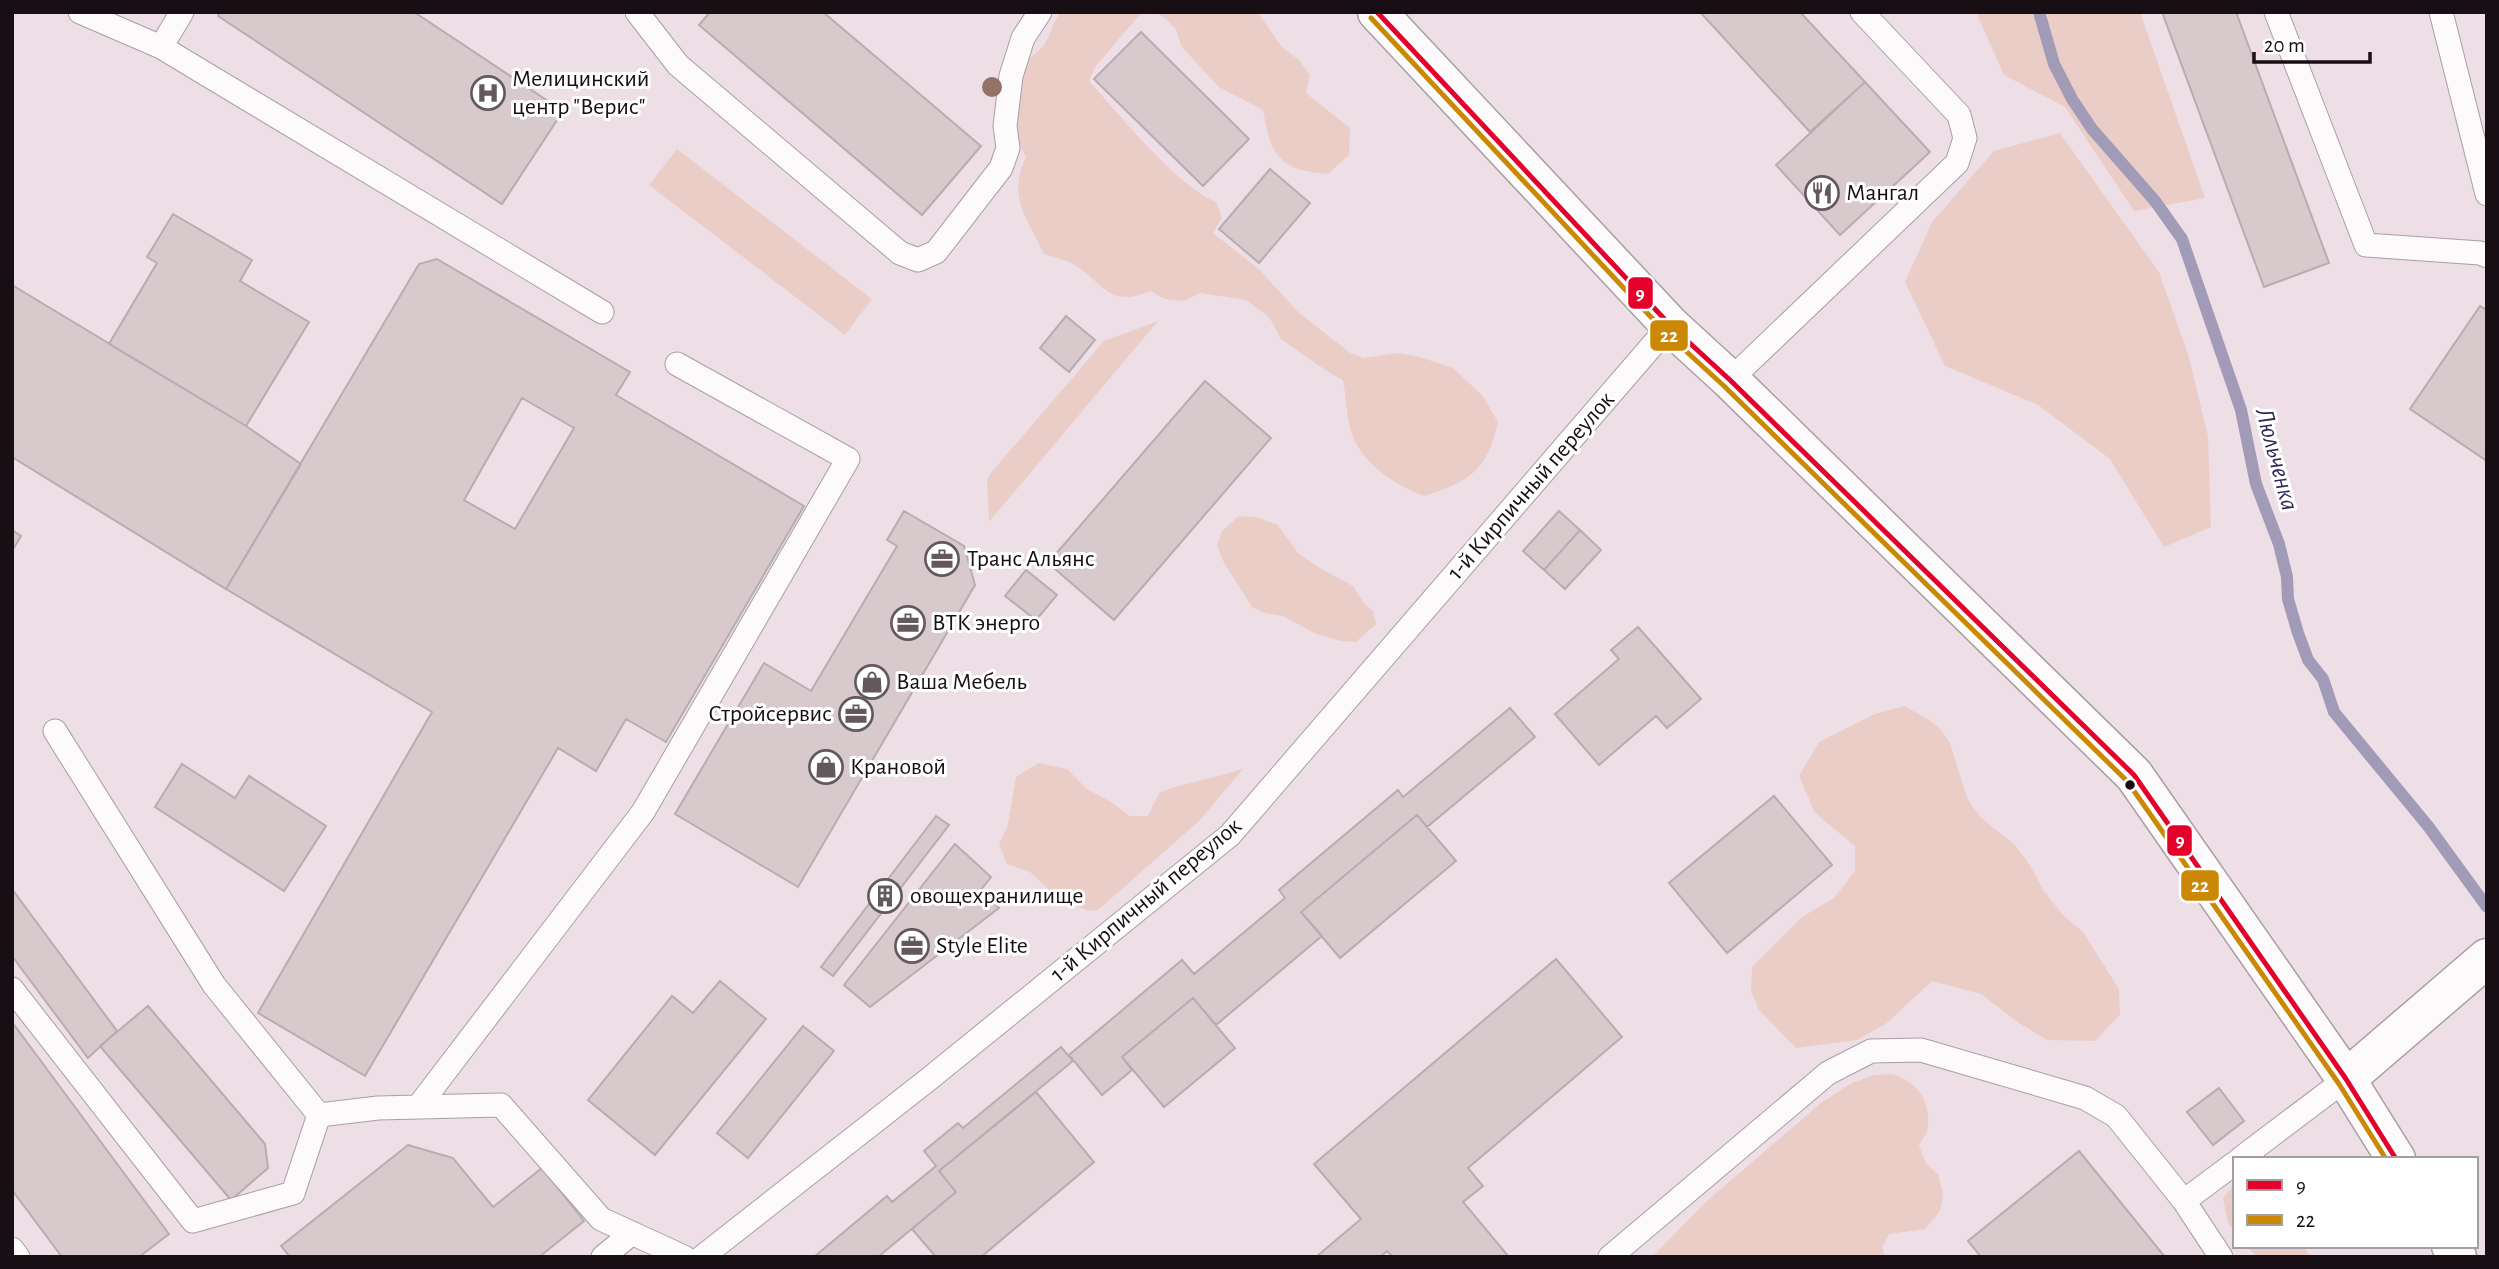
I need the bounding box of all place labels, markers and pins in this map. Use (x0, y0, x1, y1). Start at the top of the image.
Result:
place label: Мелицинский центр "Верис" (512, 67, 649, 119)
hospital icon: Мелицинский центр "Верис" (469, 74, 507, 112)
restaurant icon: Мангал (1803, 174, 1841, 212)
place label: Мангал (1846, 181, 1919, 205)
office icon: Транс Альянс (923, 540, 961, 578)
place label: Транс Альянс (967, 547, 1095, 571)
office icon: ВТК энерго (889, 604, 927, 642)
place label: ВТК энерго (932, 611, 1040, 635)
shop icon: Ваша Мебель (853, 663, 891, 701)
place label: Ваша Мебель (896, 670, 1027, 694)
office icon: Стройсервис (837, 695, 875, 733)
place label: Стройсервис (708, 702, 832, 726)
shop icon: Крановой (807, 748, 845, 786)
place label: Крановой (850, 755, 946, 779)
unlabelled marker (2123, 778, 2137, 792)
building icon: овощехранилище (866, 877, 904, 915)
place label: овощехранилище (910, 884, 1084, 908)
office icon: Style Elite (893, 927, 931, 965)
place label: Style Elite (936, 934, 1028, 958)

